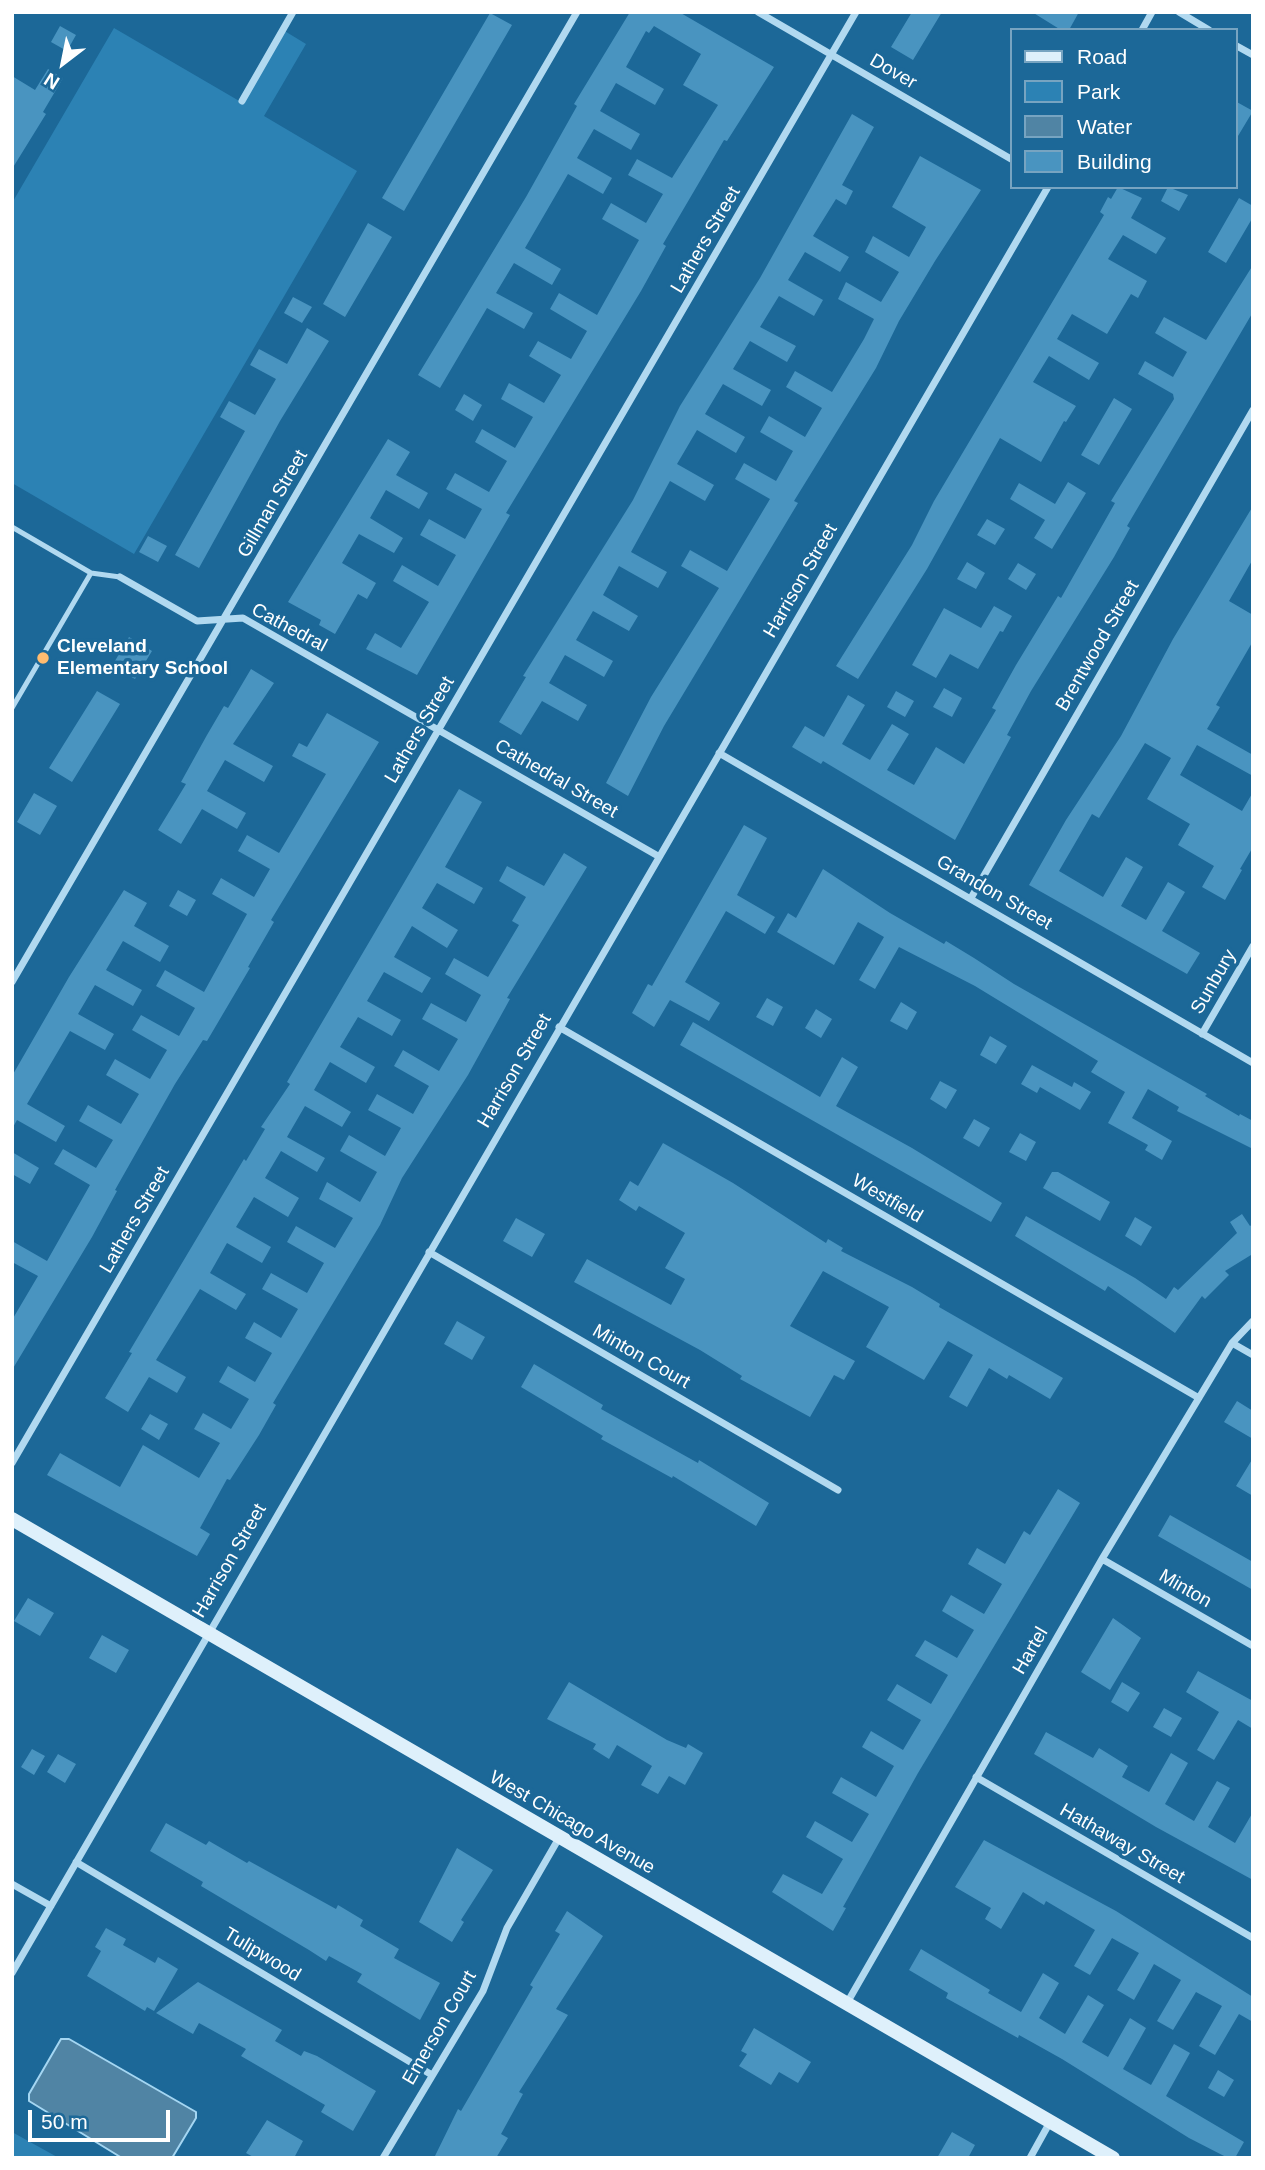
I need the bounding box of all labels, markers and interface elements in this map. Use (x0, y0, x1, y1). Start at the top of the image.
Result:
north arrow (28, 28, 98, 98)
legend (1010, 28, 1237, 189)
text: Road (1077, 45, 1127, 68)
street label: Dover (865, 49, 921, 95)
text: N (40, 69, 63, 94)
text: Park (1077, 80, 1120, 103)
text: Water (1077, 115, 1132, 138)
text: Building (1077, 150, 1152, 173)
street label: Lathers Street (666, 183, 746, 297)
street label: Gillman Street (233, 446, 313, 562)
street label: Harrison Street (759, 520, 843, 642)
street label: Brentwood Street (1051, 577, 1145, 715)
street label: Cathedral (247, 599, 331, 657)
place label: Cleveland Elementary School (57, 636, 228, 680)
marker: Cleveland Elementary School (35, 650, 51, 666)
street label: Lathers Street (380, 673, 460, 787)
street label: Cathedral Street (490, 735, 622, 823)
street label: Grandon Street (932, 851, 1056, 935)
street label: Sunbury (1186, 946, 1242, 1018)
street label: Harrison Street (473, 1010, 557, 1132)
street label: Lathers Street (95, 1163, 175, 1277)
street label: Westfield (848, 1170, 926, 1228)
street label: Minton Court (588, 1320, 694, 1394)
street label: Harrison Street (188, 1500, 272, 1622)
street label: Minton (1155, 1565, 1215, 1613)
street label: Hartel (1008, 1623, 1054, 1679)
street label: West Chicago Avenue (485, 1766, 659, 1880)
street label: Hathaway Street (1055, 1799, 1189, 1889)
street label: Tulipwood (219, 1923, 305, 1987)
street label: Emerson Court (398, 1967, 482, 2089)
scale bar (32, 2096, 173, 2140)
text: 50 m (41, 2110, 88, 2133)

